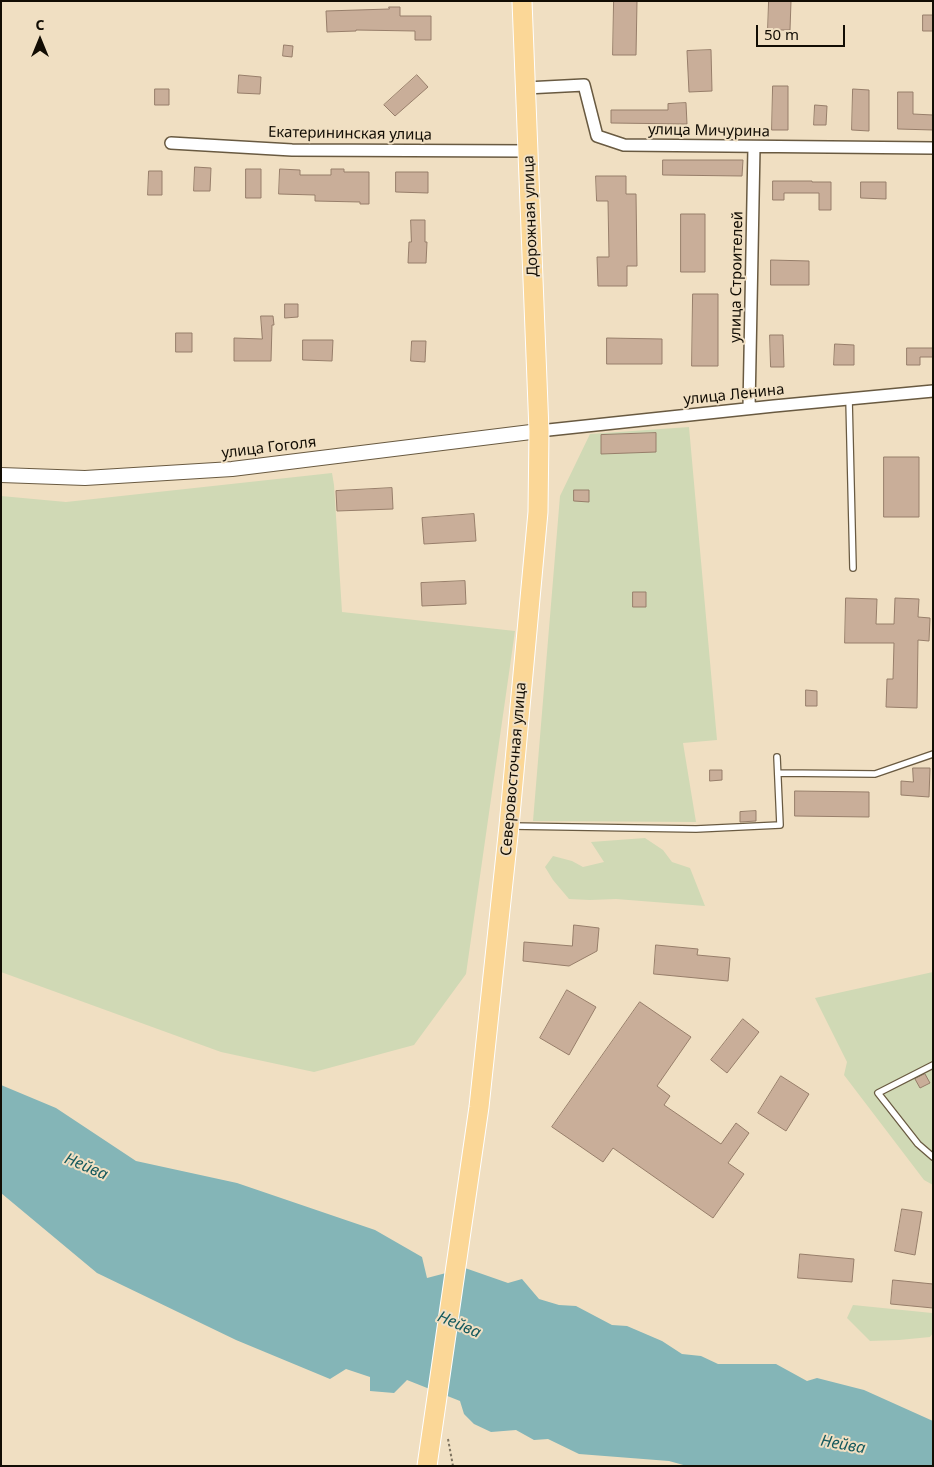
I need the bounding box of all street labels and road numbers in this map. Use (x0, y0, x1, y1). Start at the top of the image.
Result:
street label: улица Мичурина (648, 121, 770, 141)
street label: Екатерининская улица (268, 124, 432, 144)
street label: Дорожная улица (520, 155, 542, 277)
street label: улица Строителей (727, 211, 747, 343)
street label: улица Ленина (683, 381, 785, 409)
street label: улица Гоголя (221, 433, 317, 463)
street label: Северовосточная улица (497, 681, 531, 857)

